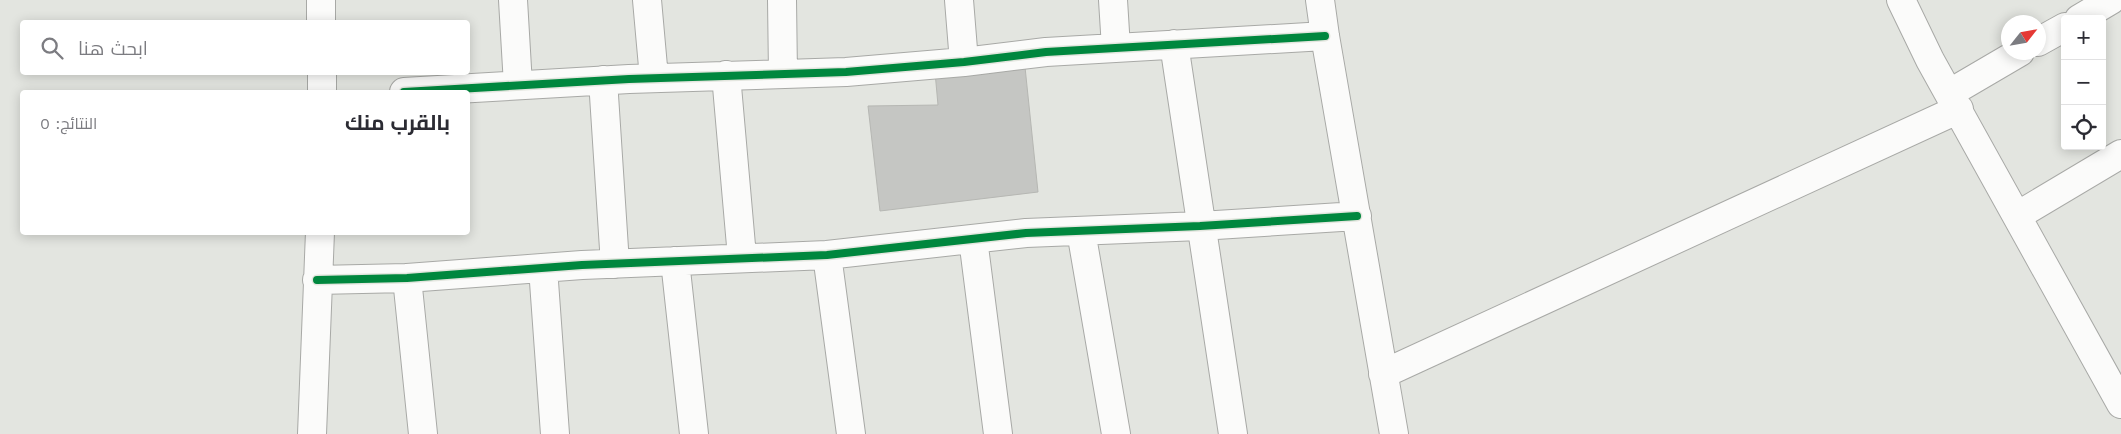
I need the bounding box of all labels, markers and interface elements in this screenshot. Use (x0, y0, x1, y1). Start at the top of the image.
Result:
north arrow (2001, 15, 2046, 60)
map controls (2061, 15, 2106, 150)
button: + (2061, 15, 2106, 60)
search box (20, 20, 470, 75)
icon: search (38, 34, 66, 62)
text: ابحث هنا (78, 37, 148, 60)
button: − (2061, 60, 2106, 105)
button: locate (2061, 105, 2106, 150)
text: بالقرب منك (345, 110, 450, 135)
text: النتائج: 0 (40, 114, 97, 133)

